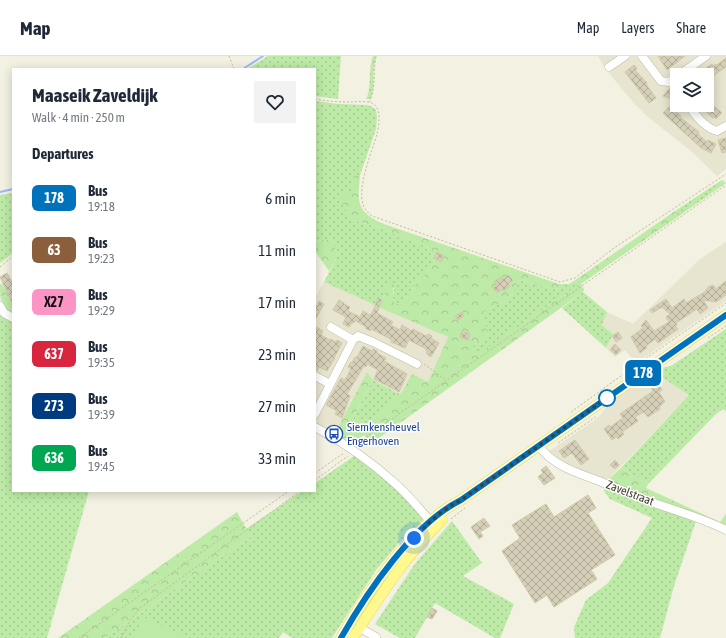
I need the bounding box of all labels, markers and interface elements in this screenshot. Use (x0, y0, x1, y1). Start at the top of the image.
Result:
text: Map (20, 17, 51, 39)
text: Map (577, 20, 599, 36)
text: Layers (621, 20, 654, 36)
text: Share (676, 20, 706, 36)
map controls (670, 68, 714, 112)
button: layers (670, 68, 714, 112)
button: heart (254, 81, 296, 123)
text: Maaseik Zaveldijk (32, 84, 158, 106)
text: Walk · 4 min · 250 m (32, 110, 125, 125)
text: Departures (32, 145, 94, 162)
text: Bus (88, 182, 108, 199)
text: 178 (44, 190, 64, 206)
text: 6 min (265, 190, 296, 207)
text: 19:18 (88, 199, 115, 214)
text: Bus (88, 234, 108, 251)
text: 63 (47, 242, 61, 258)
text: 11 min (258, 242, 296, 259)
text: 19:23 (88, 251, 115, 266)
text: Bus (88, 286, 108, 303)
text: X27 (44, 294, 64, 310)
text: 17 min (258, 294, 296, 311)
text: 19:29 (88, 303, 115, 318)
text: Bus (88, 338, 108, 355)
text: 637 (44, 346, 64, 362)
text: 23 min (258, 346, 296, 363)
text: 19:35 (88, 355, 115, 370)
line badge: 178 (620, 360, 666, 386)
text: 178 (633, 365, 653, 381)
unlabelled marker (598, 389, 616, 407)
text: Bus (88, 390, 108, 407)
text: 273 (44, 398, 64, 414)
text: 27 min (258, 398, 296, 415)
text: 19:39 (88, 407, 115, 422)
place label: Siemkensheuvel Engerhoven (347, 420, 421, 448)
bus stop icon: Siemkensheuvel Engerhoven (324, 424, 344, 444)
text: Bus (88, 442, 108, 459)
text: 636 (44, 450, 64, 466)
text: 33 min (258, 450, 296, 467)
text: 19:45 (88, 459, 115, 474)
street label: Zavelstraat (604, 477, 656, 509)
your location (404, 528, 424, 548)

